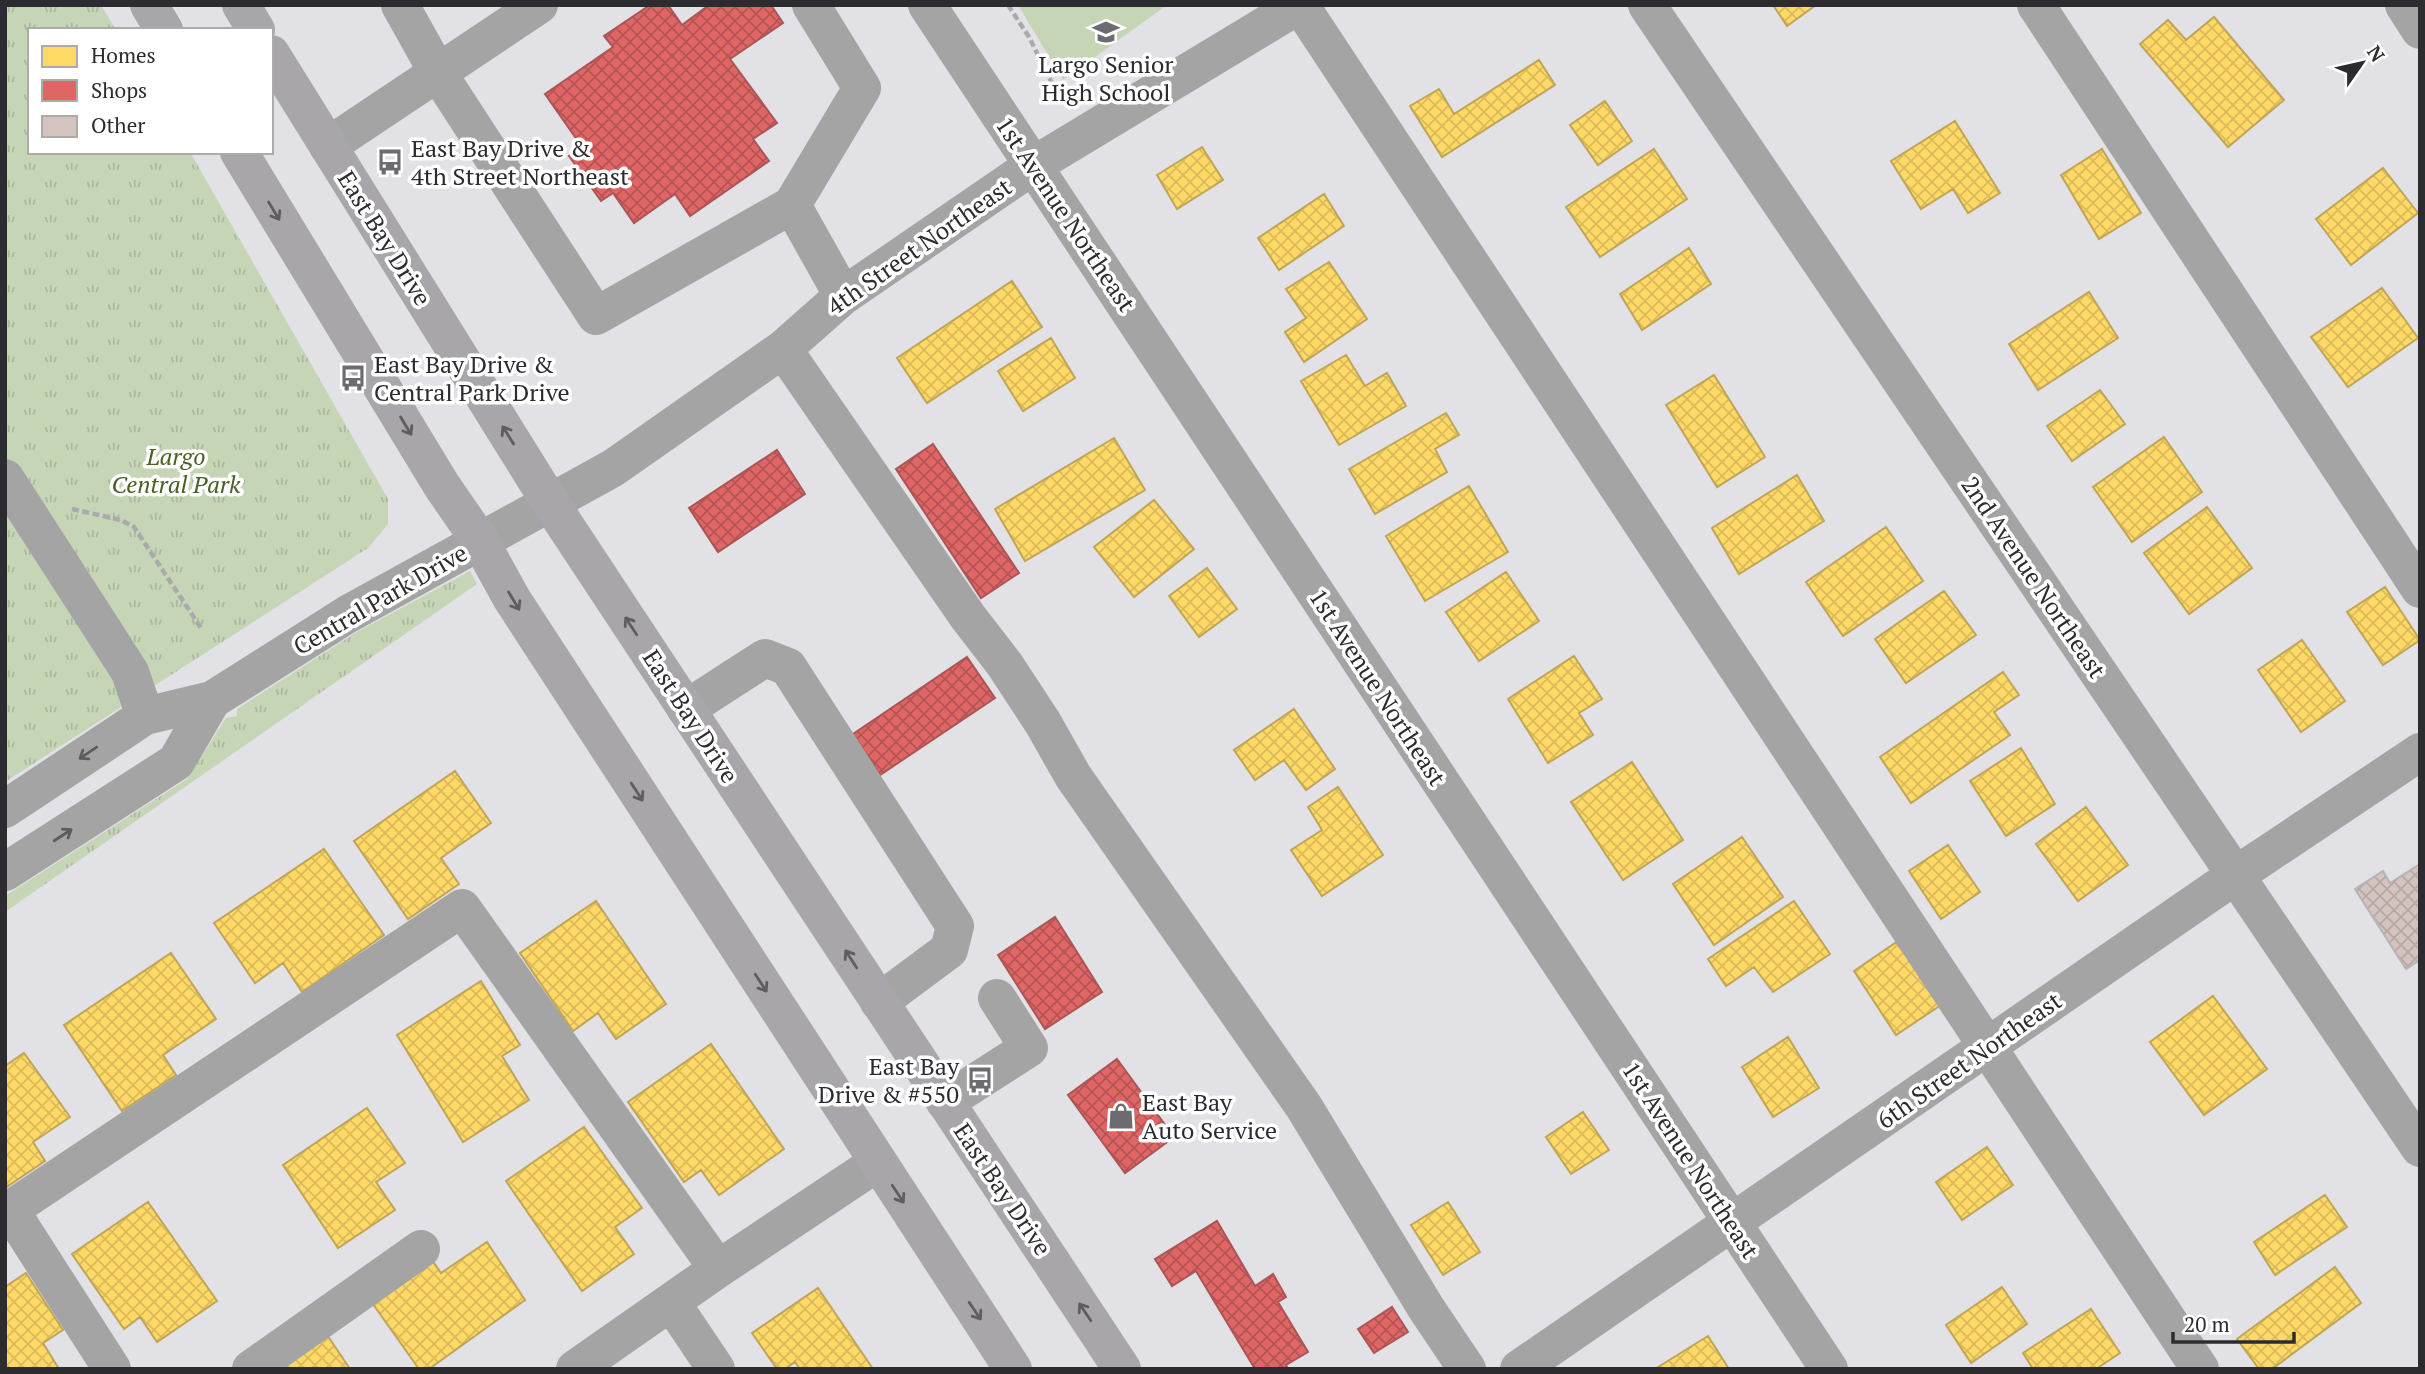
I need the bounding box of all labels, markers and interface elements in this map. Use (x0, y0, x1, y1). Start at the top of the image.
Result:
school or university icon: Largo Senior High School (1091, 17, 1121, 47)
legend (28, 28, 273, 154)
north arrow (2327, 28, 2397, 98)
text: N (2362, 40, 2391, 67)
text: Homes (91, 41, 156, 69)
place label: Largo Senior High School (1038, 48, 1174, 108)
text: Shops (91, 76, 147, 104)
street label: 1st Avenue Northeast (989, 110, 1143, 318)
text: Other (91, 111, 145, 139)
place label: East Bay Drive & 4th Street Northeast (411, 132, 629, 192)
bus stop icon: East Bay Drive & 4th Street Northeast (375, 147, 405, 177)
street label: East Bay Drive (331, 165, 439, 311)
street label: 4th Street Northeast (821, 170, 1018, 322)
one-way arrow (268, 200, 282, 220)
place label: East Bay Drive & Central Park Drive (374, 348, 570, 408)
bus stop icon: East Bay Drive & Central Park Drive (338, 363, 368, 393)
one-way arrow (399, 415, 413, 435)
one-way arrow (500, 425, 514, 445)
park label: Largo Central Park (112, 440, 241, 500)
street label: 2nd Avenue Northeast (1955, 470, 2113, 684)
street label: Central Park Drive (287, 536, 473, 662)
street label: 1st Avenue Northeast (1302, 583, 1454, 792)
one-way arrow (507, 590, 521, 610)
one-way arrow (624, 616, 638, 636)
street label: East Bay Drive (636, 643, 746, 789)
one-way arrow (79, 747, 99, 761)
one-way arrow (630, 782, 644, 801)
one-way arrow (52, 827, 72, 841)
one-way arrow (843, 950, 858, 969)
one-way arrow (754, 972, 768, 992)
street label: 6th Street Northeast (1871, 984, 2068, 1136)
place label: East Bay Drive & #550 (818, 1050, 960, 1110)
street label: 1st Avenue Northeast (1615, 1056, 1767, 1265)
bus stop icon: East Bay Drive & #550 (965, 1065, 995, 1095)
place label: East Bay Auto Service (1142, 1086, 1277, 1146)
shop icon: East Bay Auto Service (1106, 1101, 1136, 1131)
street label: East Bay Drive (947, 1117, 1059, 1261)
one-way arrow (890, 1184, 905, 1203)
scale bar (2173, 1300, 2294, 1344)
one-way arrow (968, 1301, 982, 1320)
one-way arrow (1077, 1303, 1092, 1322)
text: 20 m (2184, 1310, 2230, 1338)

